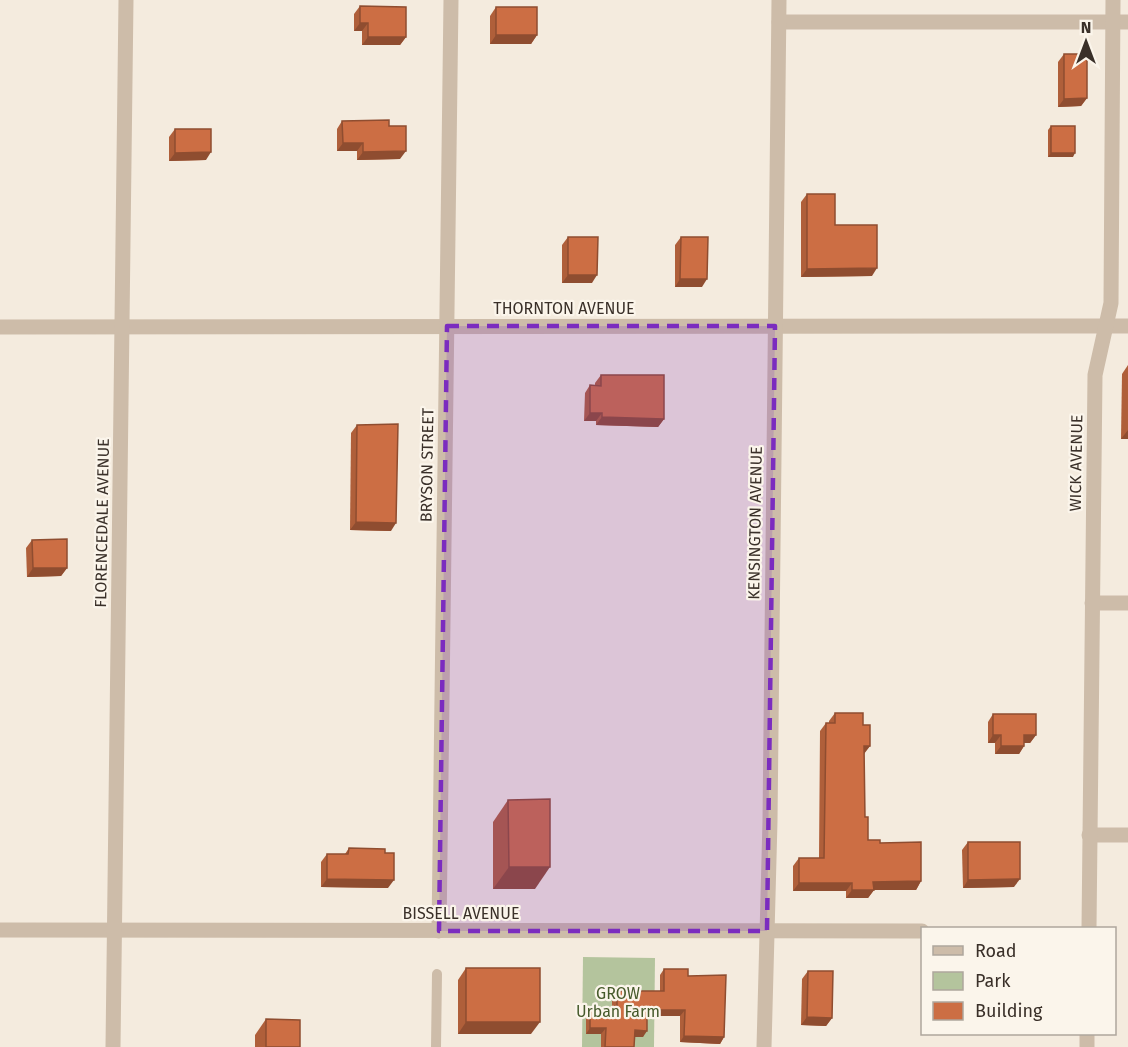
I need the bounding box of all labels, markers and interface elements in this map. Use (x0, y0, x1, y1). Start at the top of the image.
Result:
north arrow (1056, 12, 1116, 72)
text: N (1081, 18, 1091, 37)
street label: THORNTON AVENUE (493, 299, 635, 318)
street label: BRYSON STREET (417, 407, 438, 522)
street label: WICK AVENUE (1066, 414, 1086, 512)
street label: FLORENCEDALE AVENUE (91, 438, 113, 608)
street label: KENSINGTON AVENUE (744, 446, 766, 600)
street label: BISSELL AVENUE (403, 904, 519, 923)
legend (921, 927, 1116, 1035)
text: Road (975, 940, 1017, 962)
text: Park (975, 970, 1011, 992)
park label: GROW Urban Farm (576, 984, 660, 1021)
text: Building (975, 1000, 1043, 1022)

